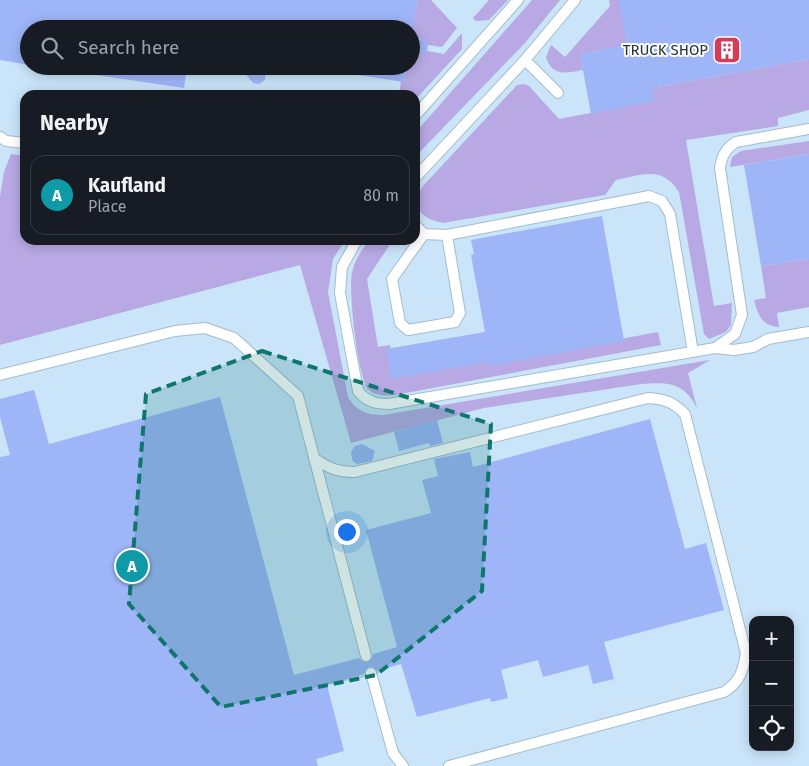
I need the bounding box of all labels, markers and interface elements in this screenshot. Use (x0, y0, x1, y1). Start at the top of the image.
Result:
search box (20, 20, 420, 75)
icon: search (38, 34, 66, 62)
building icon: TRUCK SHOP (712, 35, 742, 65)
text: Search here (78, 36, 179, 59)
place label: TRUCK SHOP (623, 41, 708, 59)
text: Nearby (40, 110, 108, 136)
text: Kaufland (88, 174, 166, 197)
text: A (52, 186, 62, 205)
text: 80 m (363, 186, 399, 205)
text: Place (88, 197, 127, 216)
your location (334, 519, 360, 545)
pin: A (116, 547, 148, 585)
map controls (749, 616, 794, 751)
button: + (749, 616, 794, 661)
button: − (749, 661, 794, 706)
button: locate (749, 706, 794, 751)

